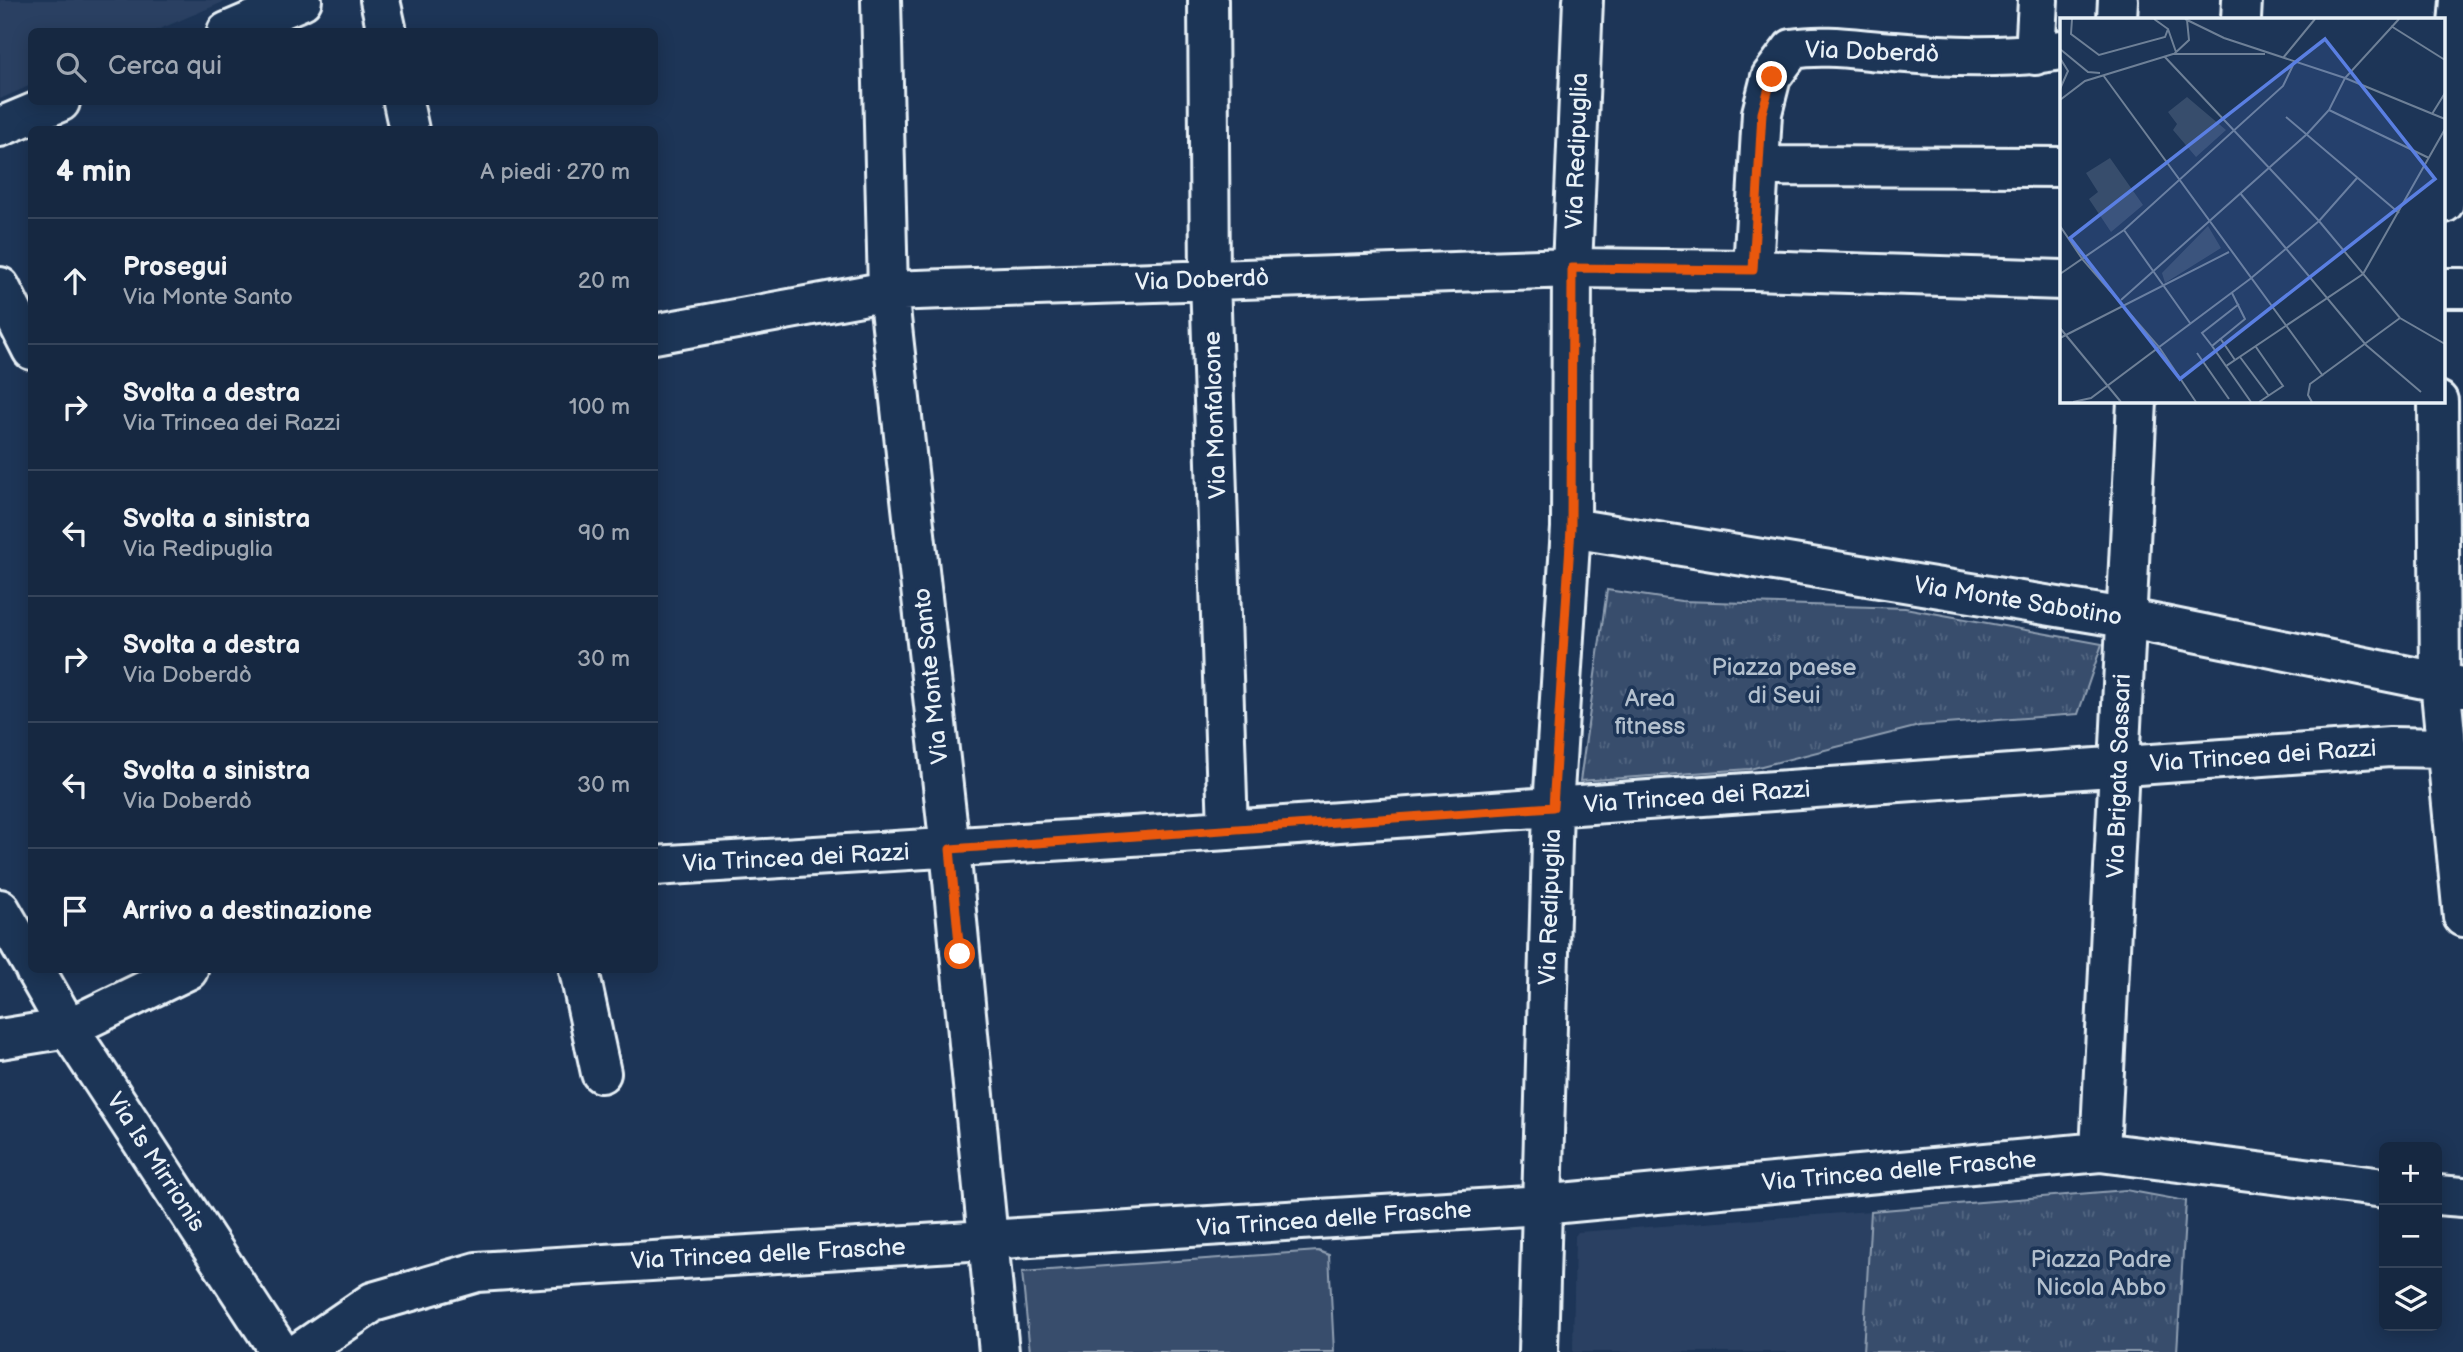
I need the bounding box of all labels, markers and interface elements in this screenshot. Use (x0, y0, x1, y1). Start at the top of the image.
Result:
inset map (2060, 18, 2446, 402)
search box (28, 28, 658, 105)
street label: Via Doberdò (1804, 35, 1940, 69)
icon: search (52, 48, 90, 86)
text: Cerca qui (108, 51, 222, 82)
route end (1756, 61, 1787, 92)
street label: Via Redipuglia (1560, 72, 1594, 230)
text: 4 min (56, 154, 131, 190)
text: A piedi · 270 m (480, 158, 630, 186)
text: Prosegui (123, 252, 227, 283)
icon: ahead (56, 262, 94, 300)
street label: Via Doberdò (1134, 263, 1270, 297)
text: 20 m (578, 267, 630, 295)
text: Via Monte Santo (123, 283, 293, 311)
street label: Via Monfalcone (1198, 331, 1232, 499)
text: Svolta a destra (123, 378, 300, 409)
icon: right (56, 388, 94, 426)
text: 100 m (569, 393, 630, 421)
text: Via Trincea dei Razzi (123, 409, 341, 437)
text: Svolta a sinistra (123, 504, 310, 535)
icon: left (56, 514, 94, 552)
text: 90 m (578, 519, 630, 547)
text: Via Redipuglia (123, 535, 273, 563)
street label: Via Monte Sabotino (1912, 570, 2124, 632)
street label: Via Monte Santo (907, 586, 955, 766)
text: Svolta a destra (123, 630, 300, 661)
icon: right (56, 640, 94, 678)
text: 30 m (577, 645, 630, 673)
park label: Piazza paese di Seui (1712, 653, 1856, 710)
text: Via Doberdò (123, 661, 252, 689)
street label: Via Brigata Sassari (2101, 673, 2137, 879)
park label: Area fitness (1615, 684, 1685, 741)
street label: Via Trincea dei Razzi (2149, 734, 2377, 778)
text: Svolta a sinistra (123, 756, 310, 787)
icon: left (56, 766, 94, 804)
text: 30 m (577, 771, 630, 799)
street label: Via Trincea dei Razzi (1583, 775, 1811, 819)
text: Via Doberdò (123, 787, 252, 815)
street label: Via Redipuglia (1533, 828, 1567, 986)
street label: Via Trincea dei Razzi (682, 838, 910, 878)
icon: arrive (56, 892, 94, 930)
text: Arrivo a destinazione (123, 896, 372, 927)
route start (944, 938, 975, 969)
street label: Via Is Mirrionis (100, 1087, 212, 1237)
map controls (2379, 1142, 2442, 1331)
button: + (2379, 1142, 2442, 1205)
street label: Via Trincea delle Frasche (1761, 1145, 2037, 1197)
street label: Via Trincea delle Frasche (1196, 1195, 1472, 1243)
button: − (2379, 1205, 2442, 1268)
street label: Via Trincea delle Frasche (630, 1232, 906, 1276)
park label: Piazza Padre Nicola Abbo (2031, 1245, 2171, 1302)
button: layers (2379, 1268, 2442, 1331)

